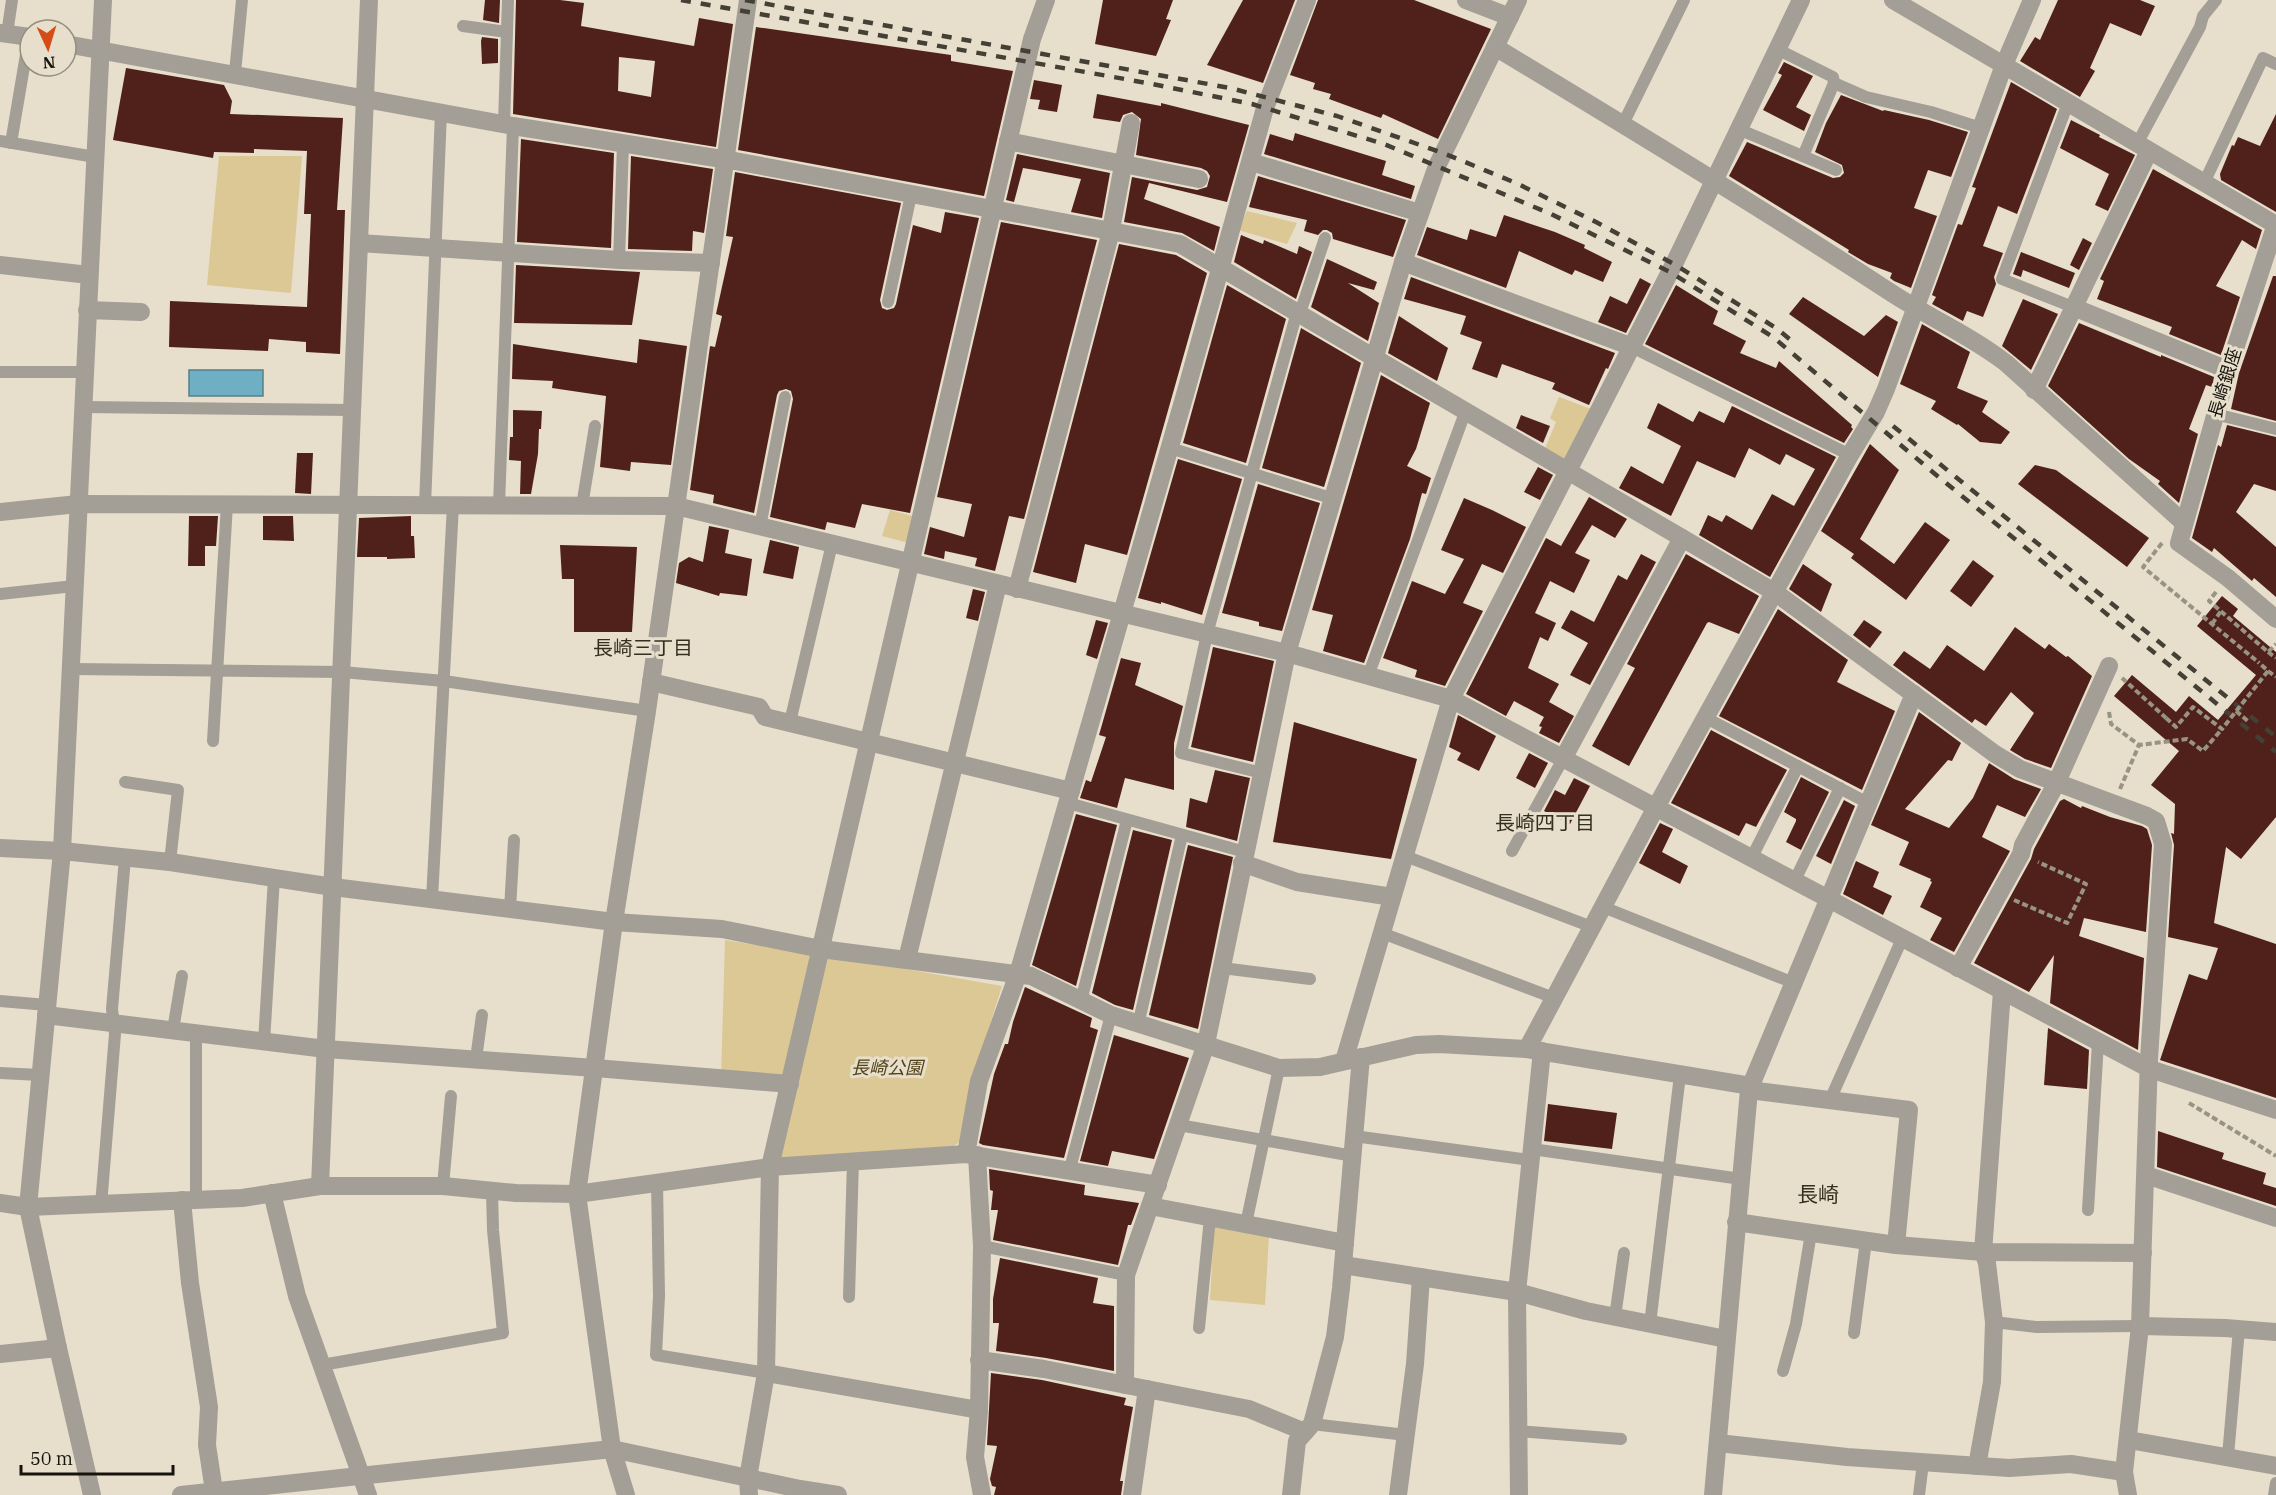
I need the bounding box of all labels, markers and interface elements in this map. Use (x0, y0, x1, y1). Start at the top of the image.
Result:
north arrow (18, 18, 78, 78)
text: N (42, 53, 56, 73)
street label: 長崎銀座 (2203, 345, 2246, 421)
district label: 長崎三丁目 (593, 634, 693, 661)
district label: 長崎四丁目 (1495, 809, 1595, 836)
park label: 長崎公園 (851, 1056, 926, 1079)
district label: 長崎 (1797, 1180, 1839, 1208)
scale bar (21, 1438, 172, 1476)
text: 50 m (30, 1447, 73, 1470)

